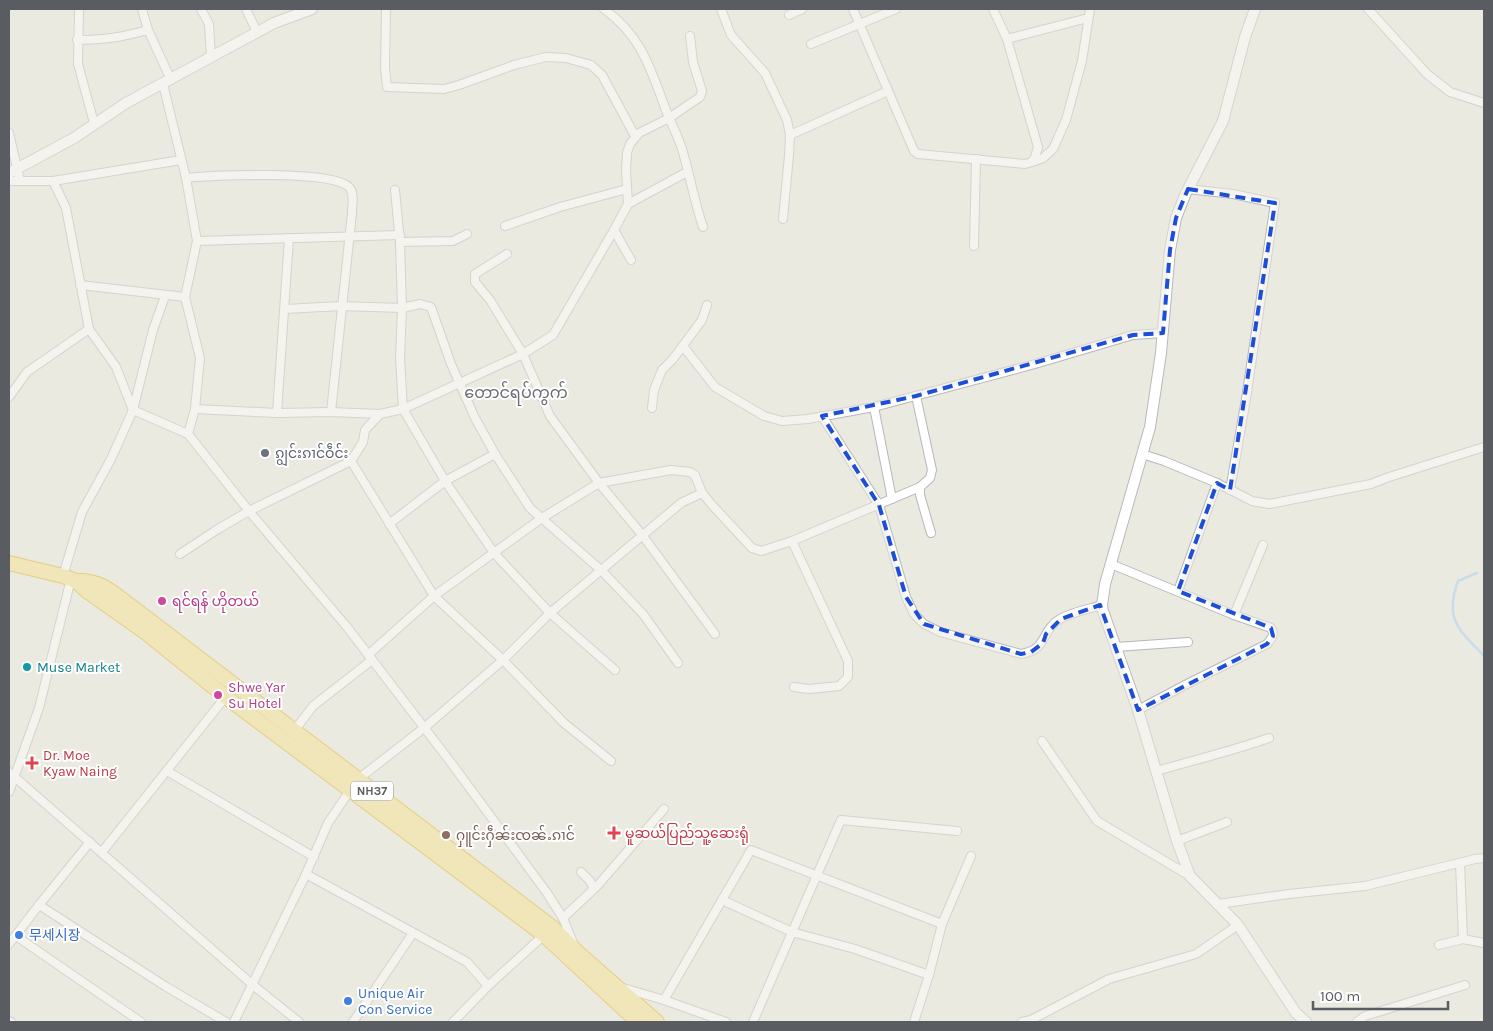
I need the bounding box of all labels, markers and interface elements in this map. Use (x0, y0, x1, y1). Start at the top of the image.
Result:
district label: တောင်ရပ်ကွက် (464, 381, 568, 406)
place label: ၵျွင်းၵၢင်ဝဵင်း (275, 443, 348, 466)
marker: ၵျွင်းၵၢင်ဝဵင်း (259, 447, 271, 459)
place label: ရင်ရန် ဟိုတယ် (172, 591, 259, 613)
marker: ရင်ရန် ဟိုတယ် (156, 595, 168, 607)
place label: Muse Market (37, 659, 120, 676)
marker: Muse Market (21, 661, 33, 673)
place label: Shwe Yar Su Hotel (228, 679, 286, 712)
marker: Shwe Yar Su Hotel (212, 689, 224, 701)
place label: Dr. Moe Kyaw Naing (43, 747, 117, 780)
marker: Dr. Moe Kyaw Naing (25, 756, 39, 770)
road number: NH37 (351, 781, 393, 800)
place label: မူဆယ်ပြည်သူ့ဆေးရုံ (625, 823, 749, 845)
place label: ႁူင်းႁဵၼ်းၸၼ်ႉၵၢင် (456, 825, 575, 847)
marker: မူဆယ်ပြည်သူ့ဆေးရုံ (607, 826, 621, 840)
marker: ႁူင်းႁဵၼ်းၸၼ်ႉၵၢင် (440, 829, 452, 841)
place label: 무세시장 (29, 927, 81, 944)
marker: 무세시장 (13, 929, 25, 941)
scale bar (1313, 978, 1448, 1010)
place label: Unique Air Con Service (358, 985, 432, 1018)
text: 100 m (1320, 987, 1360, 1005)
marker: Unique Air Con Service (342, 995, 354, 1007)

